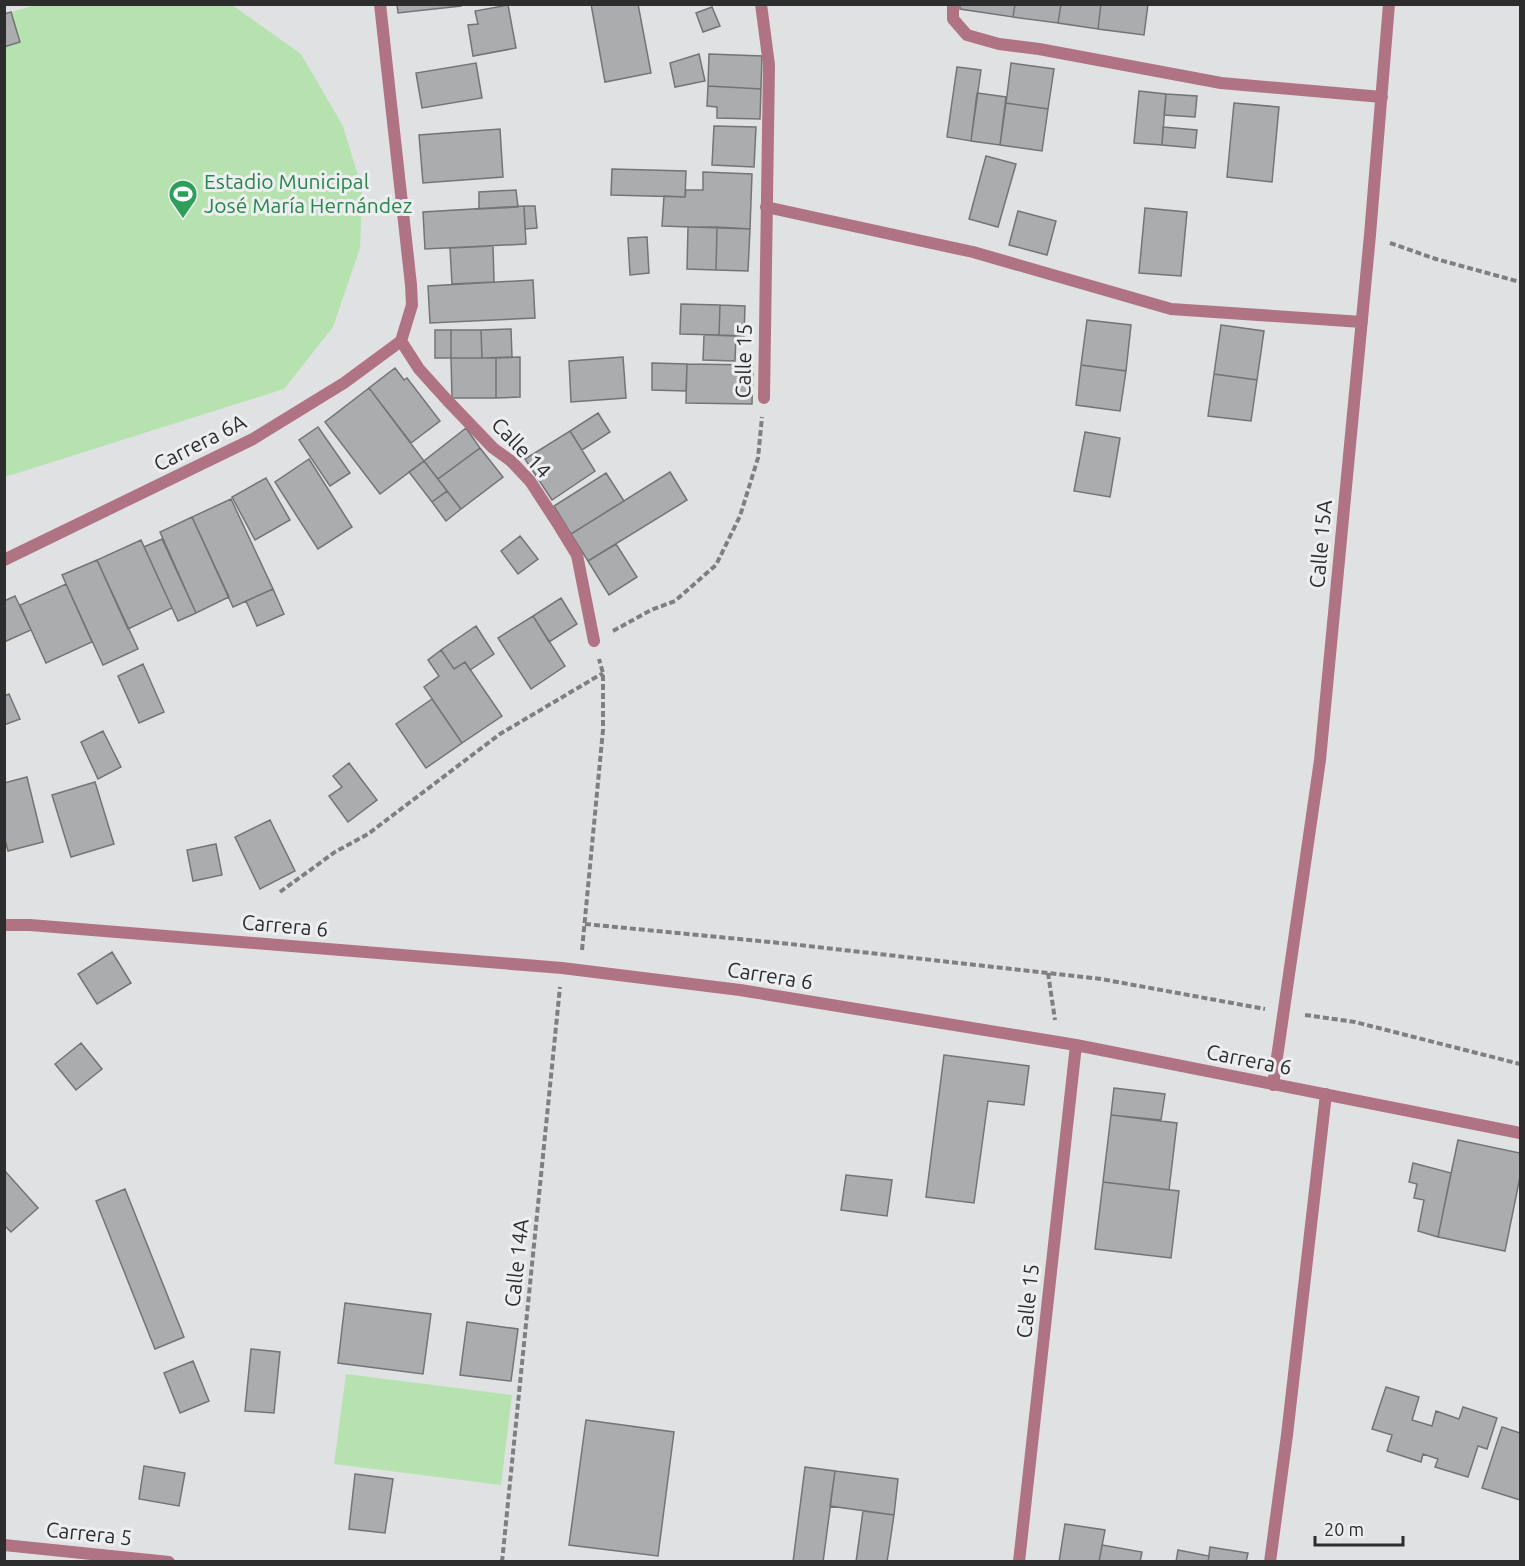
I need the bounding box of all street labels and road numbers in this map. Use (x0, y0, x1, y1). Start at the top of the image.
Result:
street label: Calle 15 (730, 323, 756, 399)
street label: Carrera 6A (149, 409, 250, 476)
street label: Calle 14 (487, 412, 556, 483)
street label: Calle 15A (1304, 498, 1336, 589)
street label: Carrera 6 (241, 909, 329, 941)
street label: Carrera 6 (726, 956, 815, 994)
street label: Carrera 6 (1204, 1039, 1294, 1079)
street label: Calle 14A (499, 1217, 533, 1308)
street label: Calle 15 (1011, 1262, 1043, 1339)
street label: Carrera 5 (45, 1517, 133, 1549)

